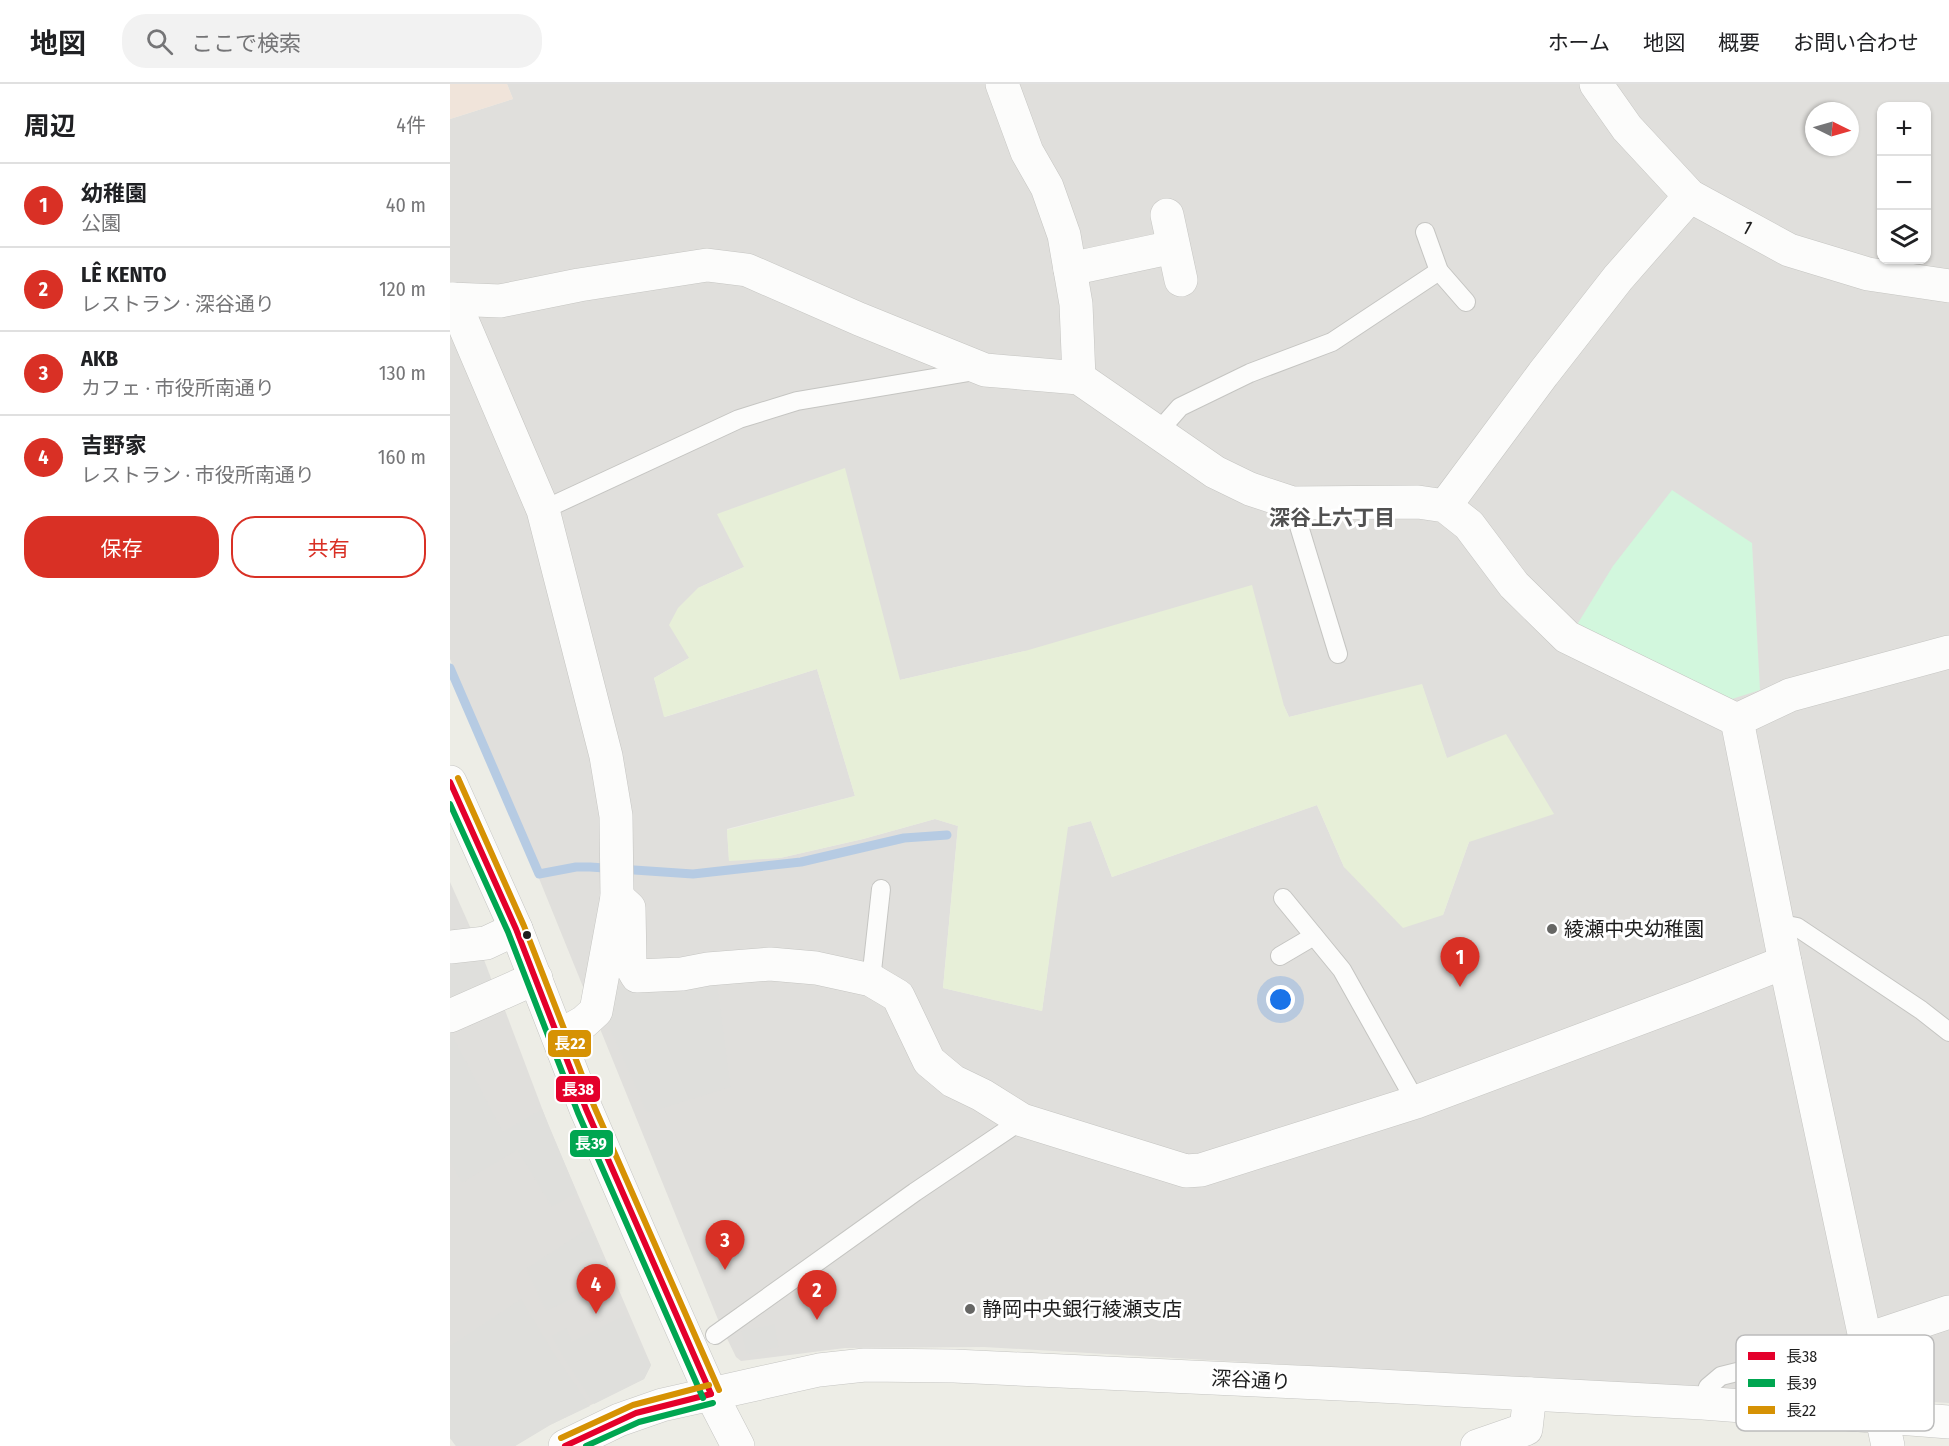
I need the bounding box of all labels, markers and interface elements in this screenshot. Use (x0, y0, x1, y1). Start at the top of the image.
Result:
search box (122, 14, 542, 68)
icon: search (143, 25, 176, 58)
text: 地図 (30, 27, 86, 60)
text: ここで検索 (191, 30, 301, 57)
text: ホーム (1548, 30, 1610, 56)
text: 地図 (1643, 30, 1685, 56)
text: 概要 (1718, 30, 1760, 56)
text: お問い合わせ (1793, 30, 1919, 56)
north arrow (1805, 102, 1859, 156)
map controls (1877, 102, 1931, 264)
button: + (1877, 102, 1931, 156)
text: 周辺 (24, 111, 76, 142)
text: 4件 (396, 113, 426, 137)
button: − (1877, 156, 1931, 210)
text: 幼稚園 (81, 180, 147, 207)
text: 1 (39, 193, 48, 217)
text: 40 m (386, 193, 426, 217)
button: layers (1877, 210, 1931, 264)
text: 公園 (81, 211, 121, 235)
street label: 1 (1738, 215, 1757, 240)
text: LÊ KENTO (81, 261, 167, 288)
text: 2 (39, 277, 48, 301)
text: 120 m (379, 277, 426, 301)
text: レストラン · 深谷通り (81, 292, 275, 316)
text: AKB (81, 345, 118, 372)
text: 3 (39, 361, 48, 385)
text: 130 m (379, 361, 426, 385)
text: カフェ · 市役所南通り (81, 376, 275, 400)
text: 吉野家 (81, 432, 147, 459)
text: 4 (38, 445, 49, 469)
text: 160 m (378, 445, 426, 469)
text: レストラン · 市役所南通り (81, 463, 315, 487)
district label: 深谷上六丁目 (1269, 505, 1395, 531)
button: 保存 (24, 516, 219, 578)
button: 共有 (231, 516, 426, 578)
place label: 綾瀬中央幼稚園 (1564, 917, 1704, 941)
marker: 綾瀬中央幼稚園 (1545, 922, 1559, 936)
unlabelled marker (521, 929, 533, 941)
pin: 1 (1440, 938, 1480, 987)
your location (1266, 985, 1295, 1014)
line badge: 長22 (547, 1029, 592, 1058)
text: 長22 (555, 1034, 586, 1053)
line badge: 長38 (555, 1075, 601, 1103)
text: 長38 (562, 1080, 595, 1099)
line badge: 長39 (569, 1129, 614, 1158)
text: 長39 (575, 1134, 607, 1153)
pin: 3 (706, 1220, 744, 1270)
pin: 4 (576, 1264, 616, 1314)
pin: 2 (798, 1270, 836, 1320)
place label: 静岡中央銀行綾瀬支店 (982, 1297, 1182, 1321)
marker: 静岡中央銀行綾瀬支店 (963, 1302, 977, 1316)
legend (1736, 1335, 1934, 1431)
text: 長38 (1786, 1347, 1817, 1366)
street label: 深谷通り (1210, 1366, 1292, 1394)
text: 長39 (1786, 1374, 1817, 1393)
text: 長22 (1786, 1401, 1816, 1420)

